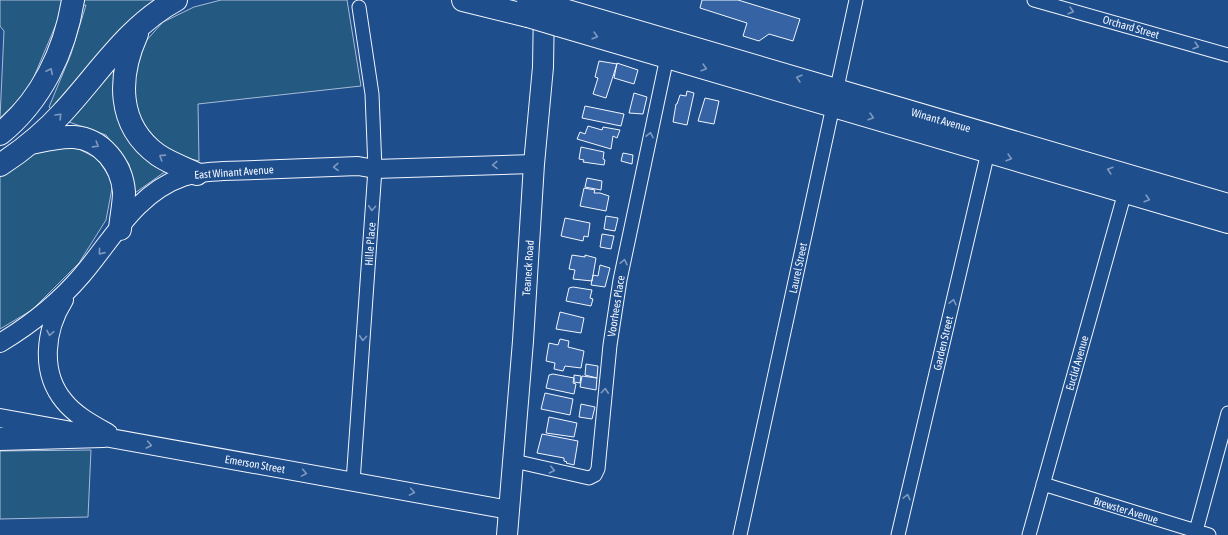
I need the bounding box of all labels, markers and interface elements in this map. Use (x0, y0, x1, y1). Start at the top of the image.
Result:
one-way arrow (1068, 6, 1074, 14)
street label: Orchard Street (1101, 13, 1161, 41)
one-way arrow (591, 31, 598, 40)
one-way arrow (1193, 41, 1200, 50)
one-way arrow (701, 63, 708, 72)
one-way arrow (46, 68, 53, 75)
one-way arrow (796, 74, 803, 83)
street label: Winant Avenue (910, 106, 972, 134)
one-way arrow (867, 112, 874, 121)
one-way arrow (55, 113, 62, 121)
one-way arrow (646, 132, 654, 138)
one-way arrow (92, 140, 99, 147)
one-way arrow (1005, 153, 1012, 162)
one-way arrow (159, 154, 166, 161)
one-way arrow (492, 161, 498, 170)
street label: East Winant Avenue (194, 163, 274, 181)
one-way arrow (333, 163, 339, 171)
one-way arrow (1107, 166, 1114, 175)
one-way arrow (1144, 194, 1150, 202)
one-way arrow (368, 205, 377, 211)
street label: Hille Place (362, 222, 378, 266)
street label: Teaneck Road (520, 240, 536, 296)
street label: Laurel Street (787, 242, 809, 294)
one-way arrow (98, 248, 105, 255)
one-way arrow (619, 259, 627, 265)
street label: Voorhees Place (605, 275, 627, 337)
one-way arrow (948, 299, 956, 305)
street label: Garden Street (931, 315, 955, 371)
one-way arrow (46, 330, 54, 336)
street label: Euclid Avenue (1063, 334, 1091, 392)
one-way arrow (359, 335, 368, 341)
one-way arrow (601, 388, 610, 394)
one-way arrow (145, 440, 152, 449)
street label: Emerson Street (224, 453, 286, 475)
one-way arrow (549, 465, 555, 473)
one-way arrow (301, 468, 307, 477)
one-way arrow (409, 488, 415, 496)
one-way arrow (903, 494, 911, 500)
street label: Brewster Avenue (1092, 494, 1160, 526)

